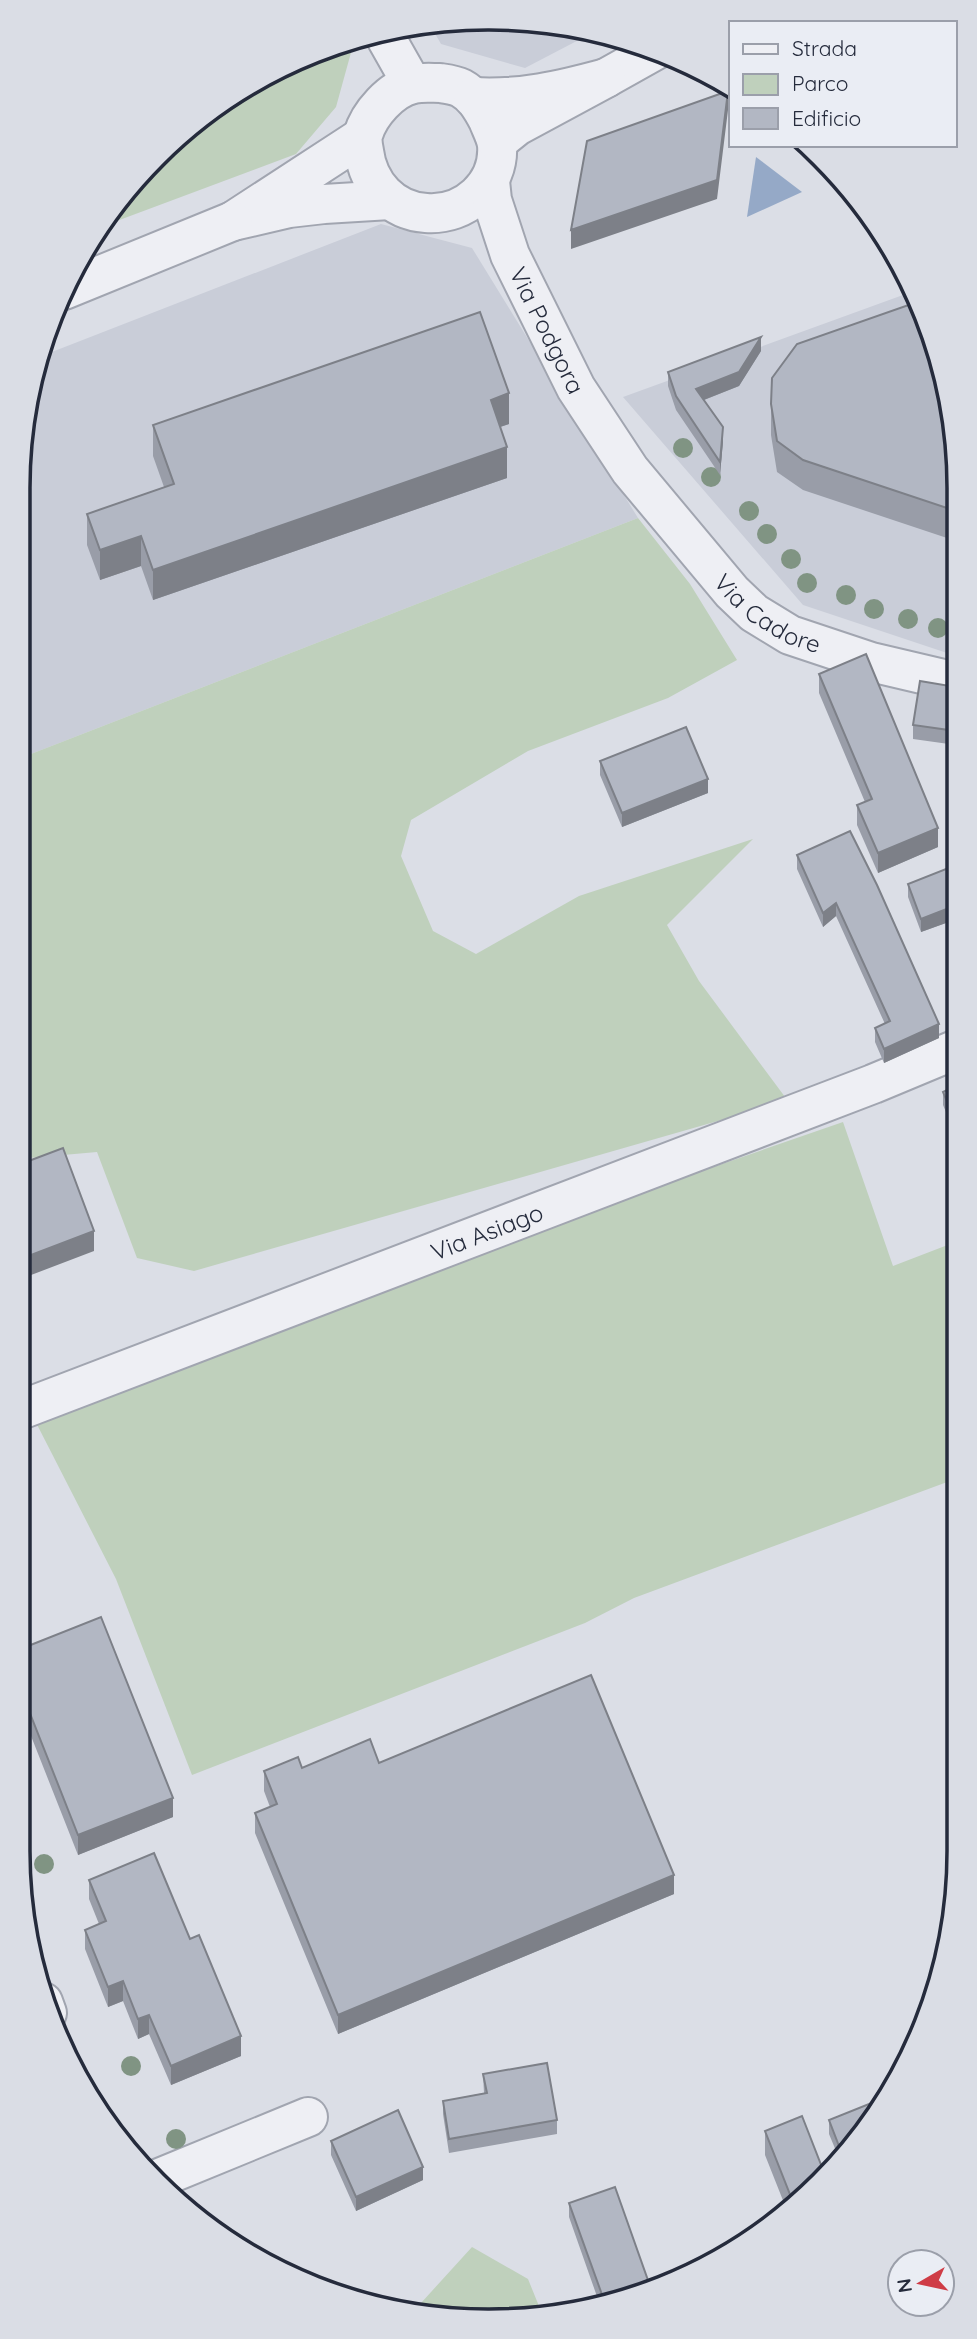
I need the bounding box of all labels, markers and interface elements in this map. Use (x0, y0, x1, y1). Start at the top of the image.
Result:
legend (729, 21, 956, 147)
text: Strada (792, 35, 857, 61)
text: Parco (792, 70, 848, 96)
text: Edificio (792, 105, 861, 131)
street label: Via Podgora (503, 262, 591, 399)
street label: Via Cadore (708, 567, 825, 659)
street label: Via Asiago (427, 1197, 547, 1267)
north arrow (886, 2248, 956, 2318)
text: N (891, 2277, 917, 2294)

